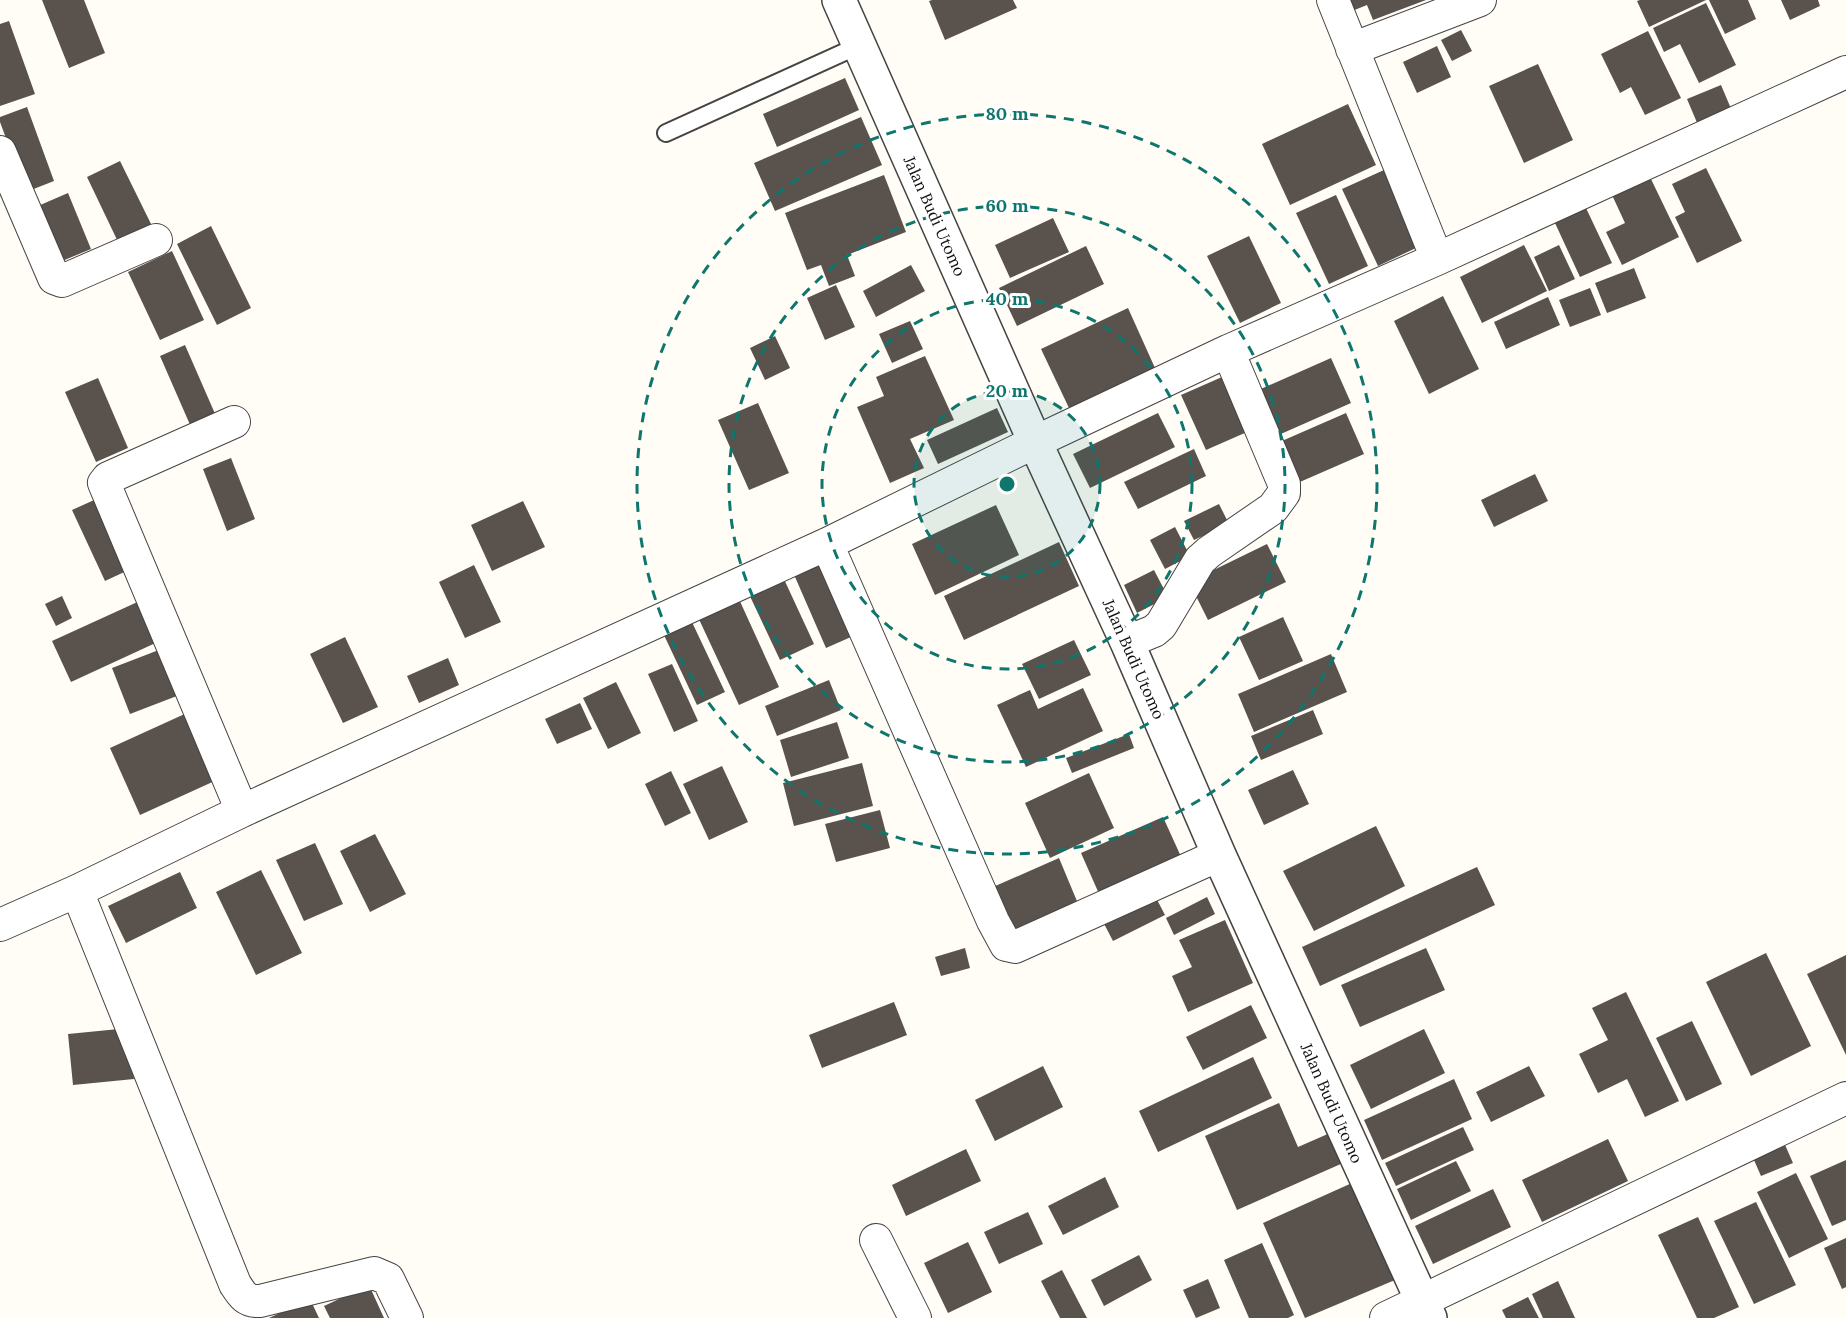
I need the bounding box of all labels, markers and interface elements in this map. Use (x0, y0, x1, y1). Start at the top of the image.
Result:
text: 80 m (985, 102, 1029, 125)
street label: Jalan Budi Utomo (899, 152, 970, 279)
text: 60 m (985, 194, 1029, 217)
text: 40 m (986, 287, 1029, 310)
text: 20 m (986, 379, 1029, 402)
centre of rings (997, 474, 1017, 494)
street label: Jalan Budi Utomo (1098, 595, 1169, 722)
street label: Jalan Budi Utomo (1296, 1039, 1367, 1166)

